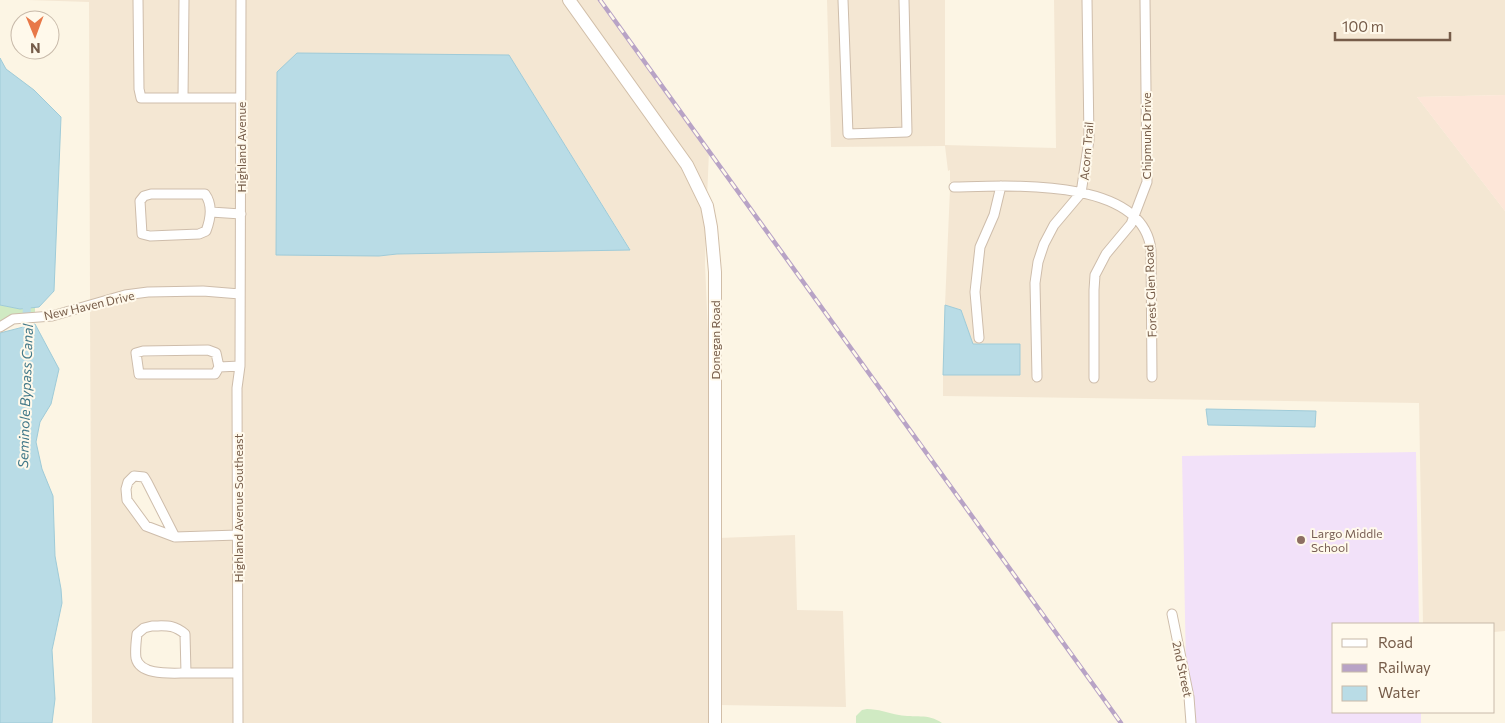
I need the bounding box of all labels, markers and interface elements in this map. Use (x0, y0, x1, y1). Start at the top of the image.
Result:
north arrow (10, 10, 60, 60)
scale bar (1335, 10, 1450, 42)
text: 100 m (1342, 17, 1384, 35)
text: N (30, 40, 41, 57)
street label: Chipmunk Drive (1139, 92, 1153, 180)
street label: Highland Avenue (234, 102, 248, 192)
street label: Acorn Trail (1076, 121, 1096, 181)
street label: Forest Glen Road (1141, 244, 1159, 338)
street label: New Haven Drive (42, 288, 136, 322)
street label: Donegan Road (708, 300, 722, 380)
water label: Seminole Bypass Canal (14, 323, 36, 468)
street label: Highland Avenue Southeast (231, 434, 245, 582)
place label: Largo Middle School (1311, 526, 1383, 554)
marker: Largo Middle School (1295, 534, 1307, 546)
legend (1332, 623, 1495, 713)
text: Road (1378, 633, 1413, 651)
street label: 2nd Street (1170, 640, 1196, 698)
text: Railway (1378, 658, 1431, 676)
text: Water (1378, 683, 1420, 701)

